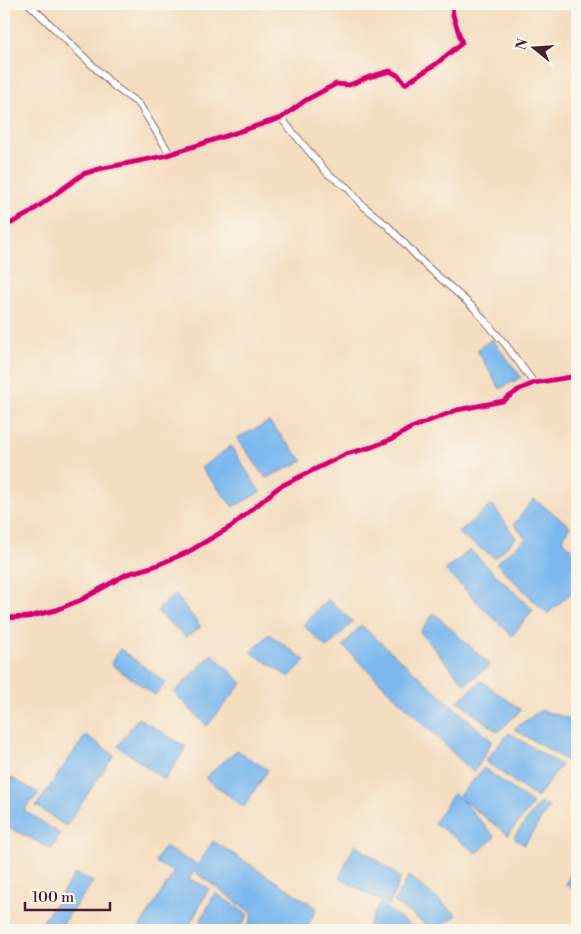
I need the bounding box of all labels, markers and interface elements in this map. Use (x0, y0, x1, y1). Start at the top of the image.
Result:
north arrow (508, 22, 558, 72)
text: N (512, 37, 533, 52)
scale bar (25, 879, 110, 911)
text: 100 m (32, 888, 74, 907)

